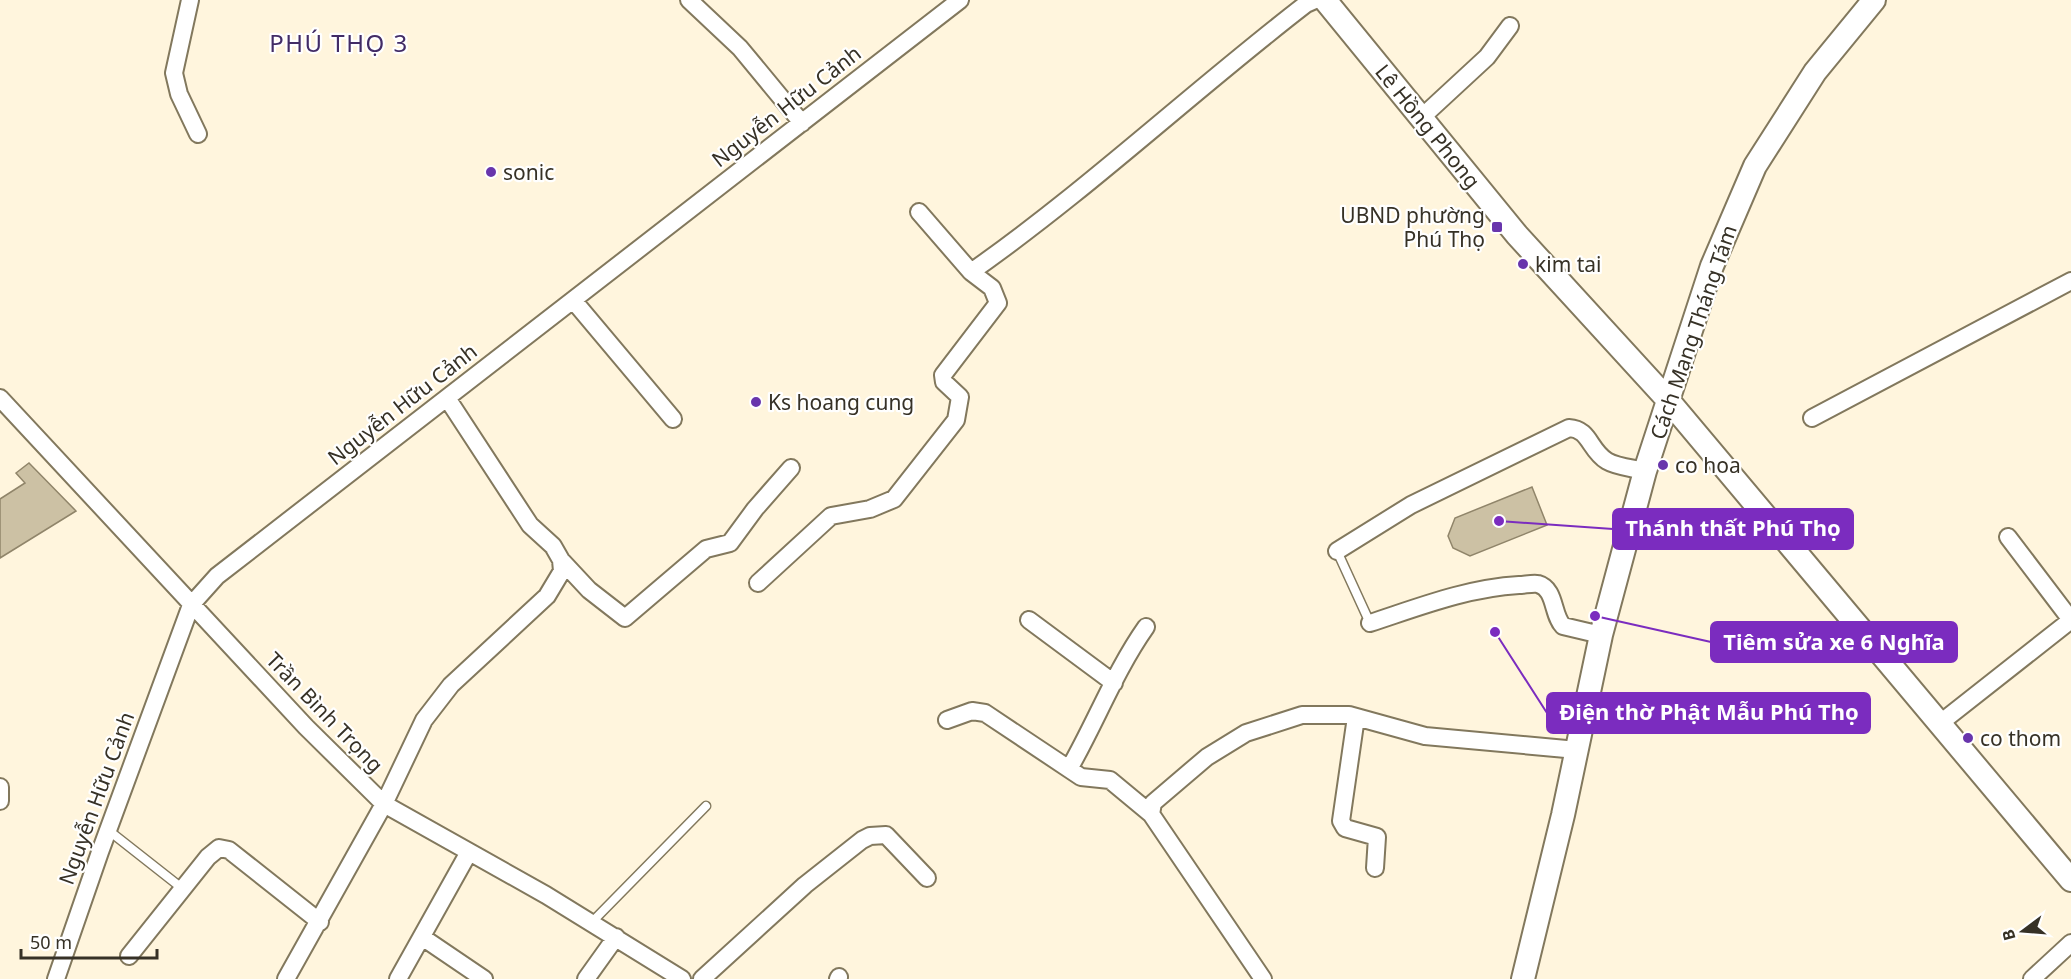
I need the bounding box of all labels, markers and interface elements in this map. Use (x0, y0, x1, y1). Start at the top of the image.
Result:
district label: PHÚ THỌ 3 (269, 26, 409, 59)
street label: Nguyễn Hữu Cảnh (706, 39, 866, 173)
street label: Lê Hồng Phong (1369, 58, 1487, 194)
place label: sonic (503, 158, 554, 186)
marker: sonic (484, 165, 498, 179)
place label: UBND phường Phú Thọ (1340, 201, 1485, 253)
marker: UBND phường Phú Thọ (1490, 220, 1504, 234)
street label: Cách Mạng Tháng Tám (1643, 221, 1743, 443)
place label: kim tai (1535, 250, 1602, 278)
marker: kim tai (1516, 257, 1530, 271)
street label: Nguyễn Hữu Cảnh (322, 337, 482, 471)
place label: Ks hoang cung (768, 388, 914, 416)
marker: Ks hoang cung (749, 395, 763, 409)
place label: co hoa (1675, 451, 1741, 479)
marker: co hoa (1656, 458, 1670, 472)
callout: Thánh thất Phú Thọ (1613, 509, 1853, 549)
text: Thánh thất Phú Thọ (1625, 512, 1841, 542)
callout: Tiêm sửa xe 6 Nghĩa (1711, 622, 1957, 662)
text: Tiêm sửa xe 6 Nghĩa (1723, 626, 1945, 656)
street label: Trần Bình Trọng (260, 646, 390, 778)
callout: Điện thờ Phật Mẫu Phú Thọ (1547, 693, 1870, 733)
text: Điện thờ Phật Mẫu Phú Thọ (1559, 696, 1859, 726)
street label: Nguyễn Hữu Cảnh (52, 708, 140, 888)
place label: co thom (1980, 724, 2061, 752)
marker: co thom (1961, 731, 1975, 745)
north arrow (1993, 901, 2053, 961)
scale bar (21, 922, 158, 960)
text: B (1997, 927, 2021, 943)
text: 50 m (30, 930, 72, 954)

